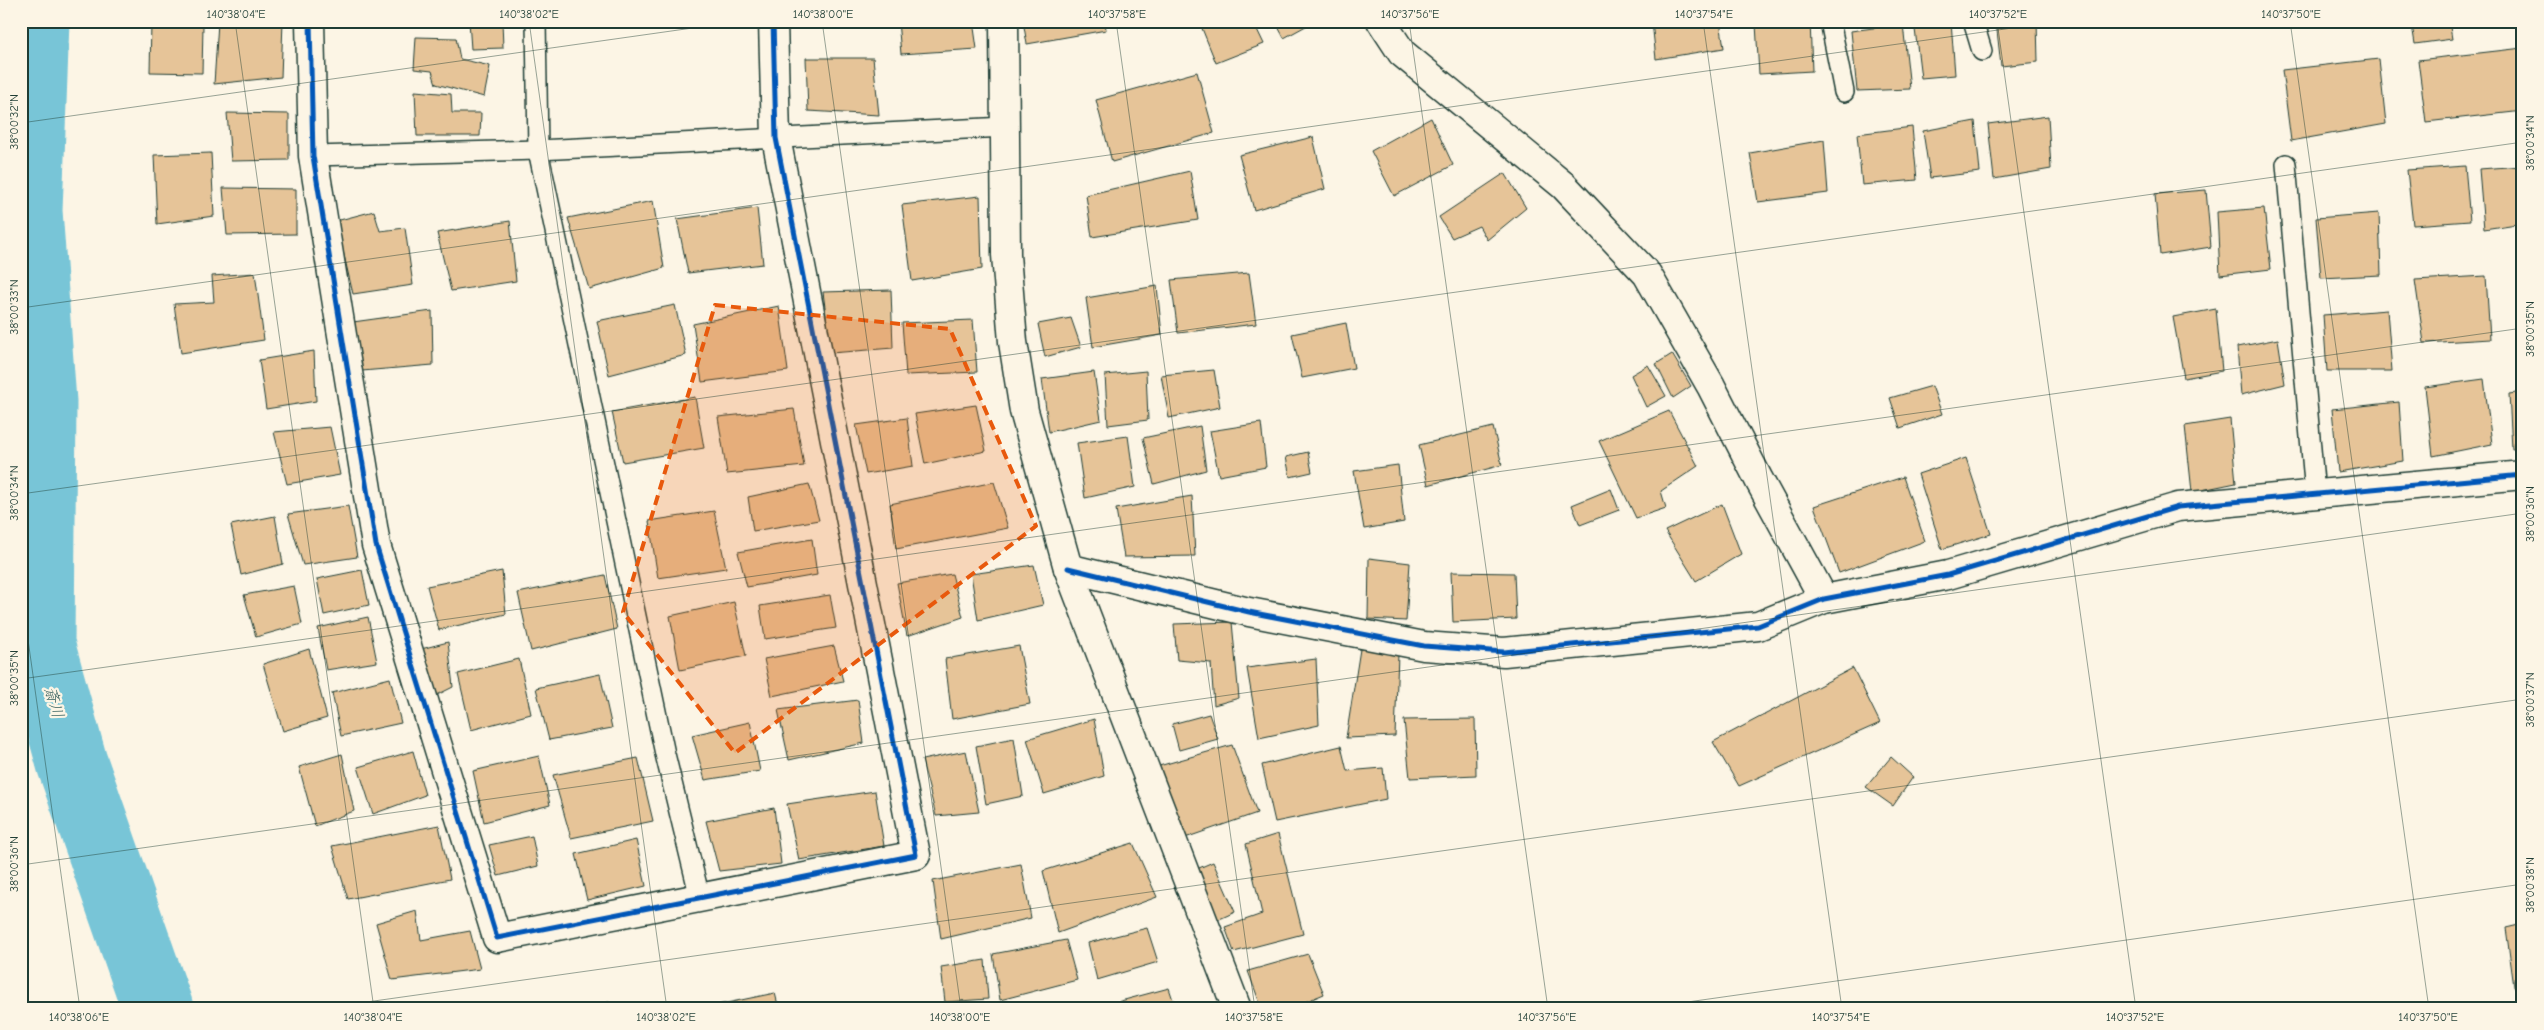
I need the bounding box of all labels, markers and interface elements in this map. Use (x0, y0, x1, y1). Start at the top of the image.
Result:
text: 140°38'04"E (206, 7, 266, 21)
text: 140°38'02"E (499, 7, 559, 21)
text: 140°38'00"E (793, 7, 853, 21)
text: 140°37'58"E (1088, 7, 1146, 21)
text: 140°37'56"E (1381, 7, 1439, 21)
text: 140°37'54"E (1675, 7, 1733, 21)
text: 140°37'52"E (1969, 7, 2027, 21)
text: 140°37'50"E (2261, 7, 2321, 21)
text: 38°00'32"N (7, 94, 21, 150)
text: 38°00'34"N (2523, 115, 2537, 171)
text: 38°00'33"N (7, 279, 21, 335)
text: 38°00'35"N (2523, 301, 2537, 357)
text: 38°00'34"N (7, 465, 21, 521)
text: 38°00'36"N (2523, 486, 2537, 542)
text: 38°00'35"N (7, 650, 21, 706)
text: 38°00'37"N (2523, 672, 2537, 728)
water label: 斎川 (41, 684, 67, 720)
text: 38°00'36"N (7, 836, 21, 892)
text: 38°00'38"N (2523, 857, 2537, 913)
text: 140°38'06"E (49, 1010, 109, 1024)
text: 140°38'04"E (343, 1010, 403, 1024)
text: 140°38'02"E (636, 1010, 696, 1024)
text: 140°38'00"E (930, 1010, 990, 1024)
text: 140°37'58"E (1225, 1010, 1283, 1024)
text: 140°37'56"E (1518, 1010, 1576, 1024)
text: 140°37'54"E (1812, 1010, 1870, 1024)
text: 140°37'52"E (2106, 1010, 2164, 1024)
text: 140°37'50"E (2398, 1010, 2458, 1024)

